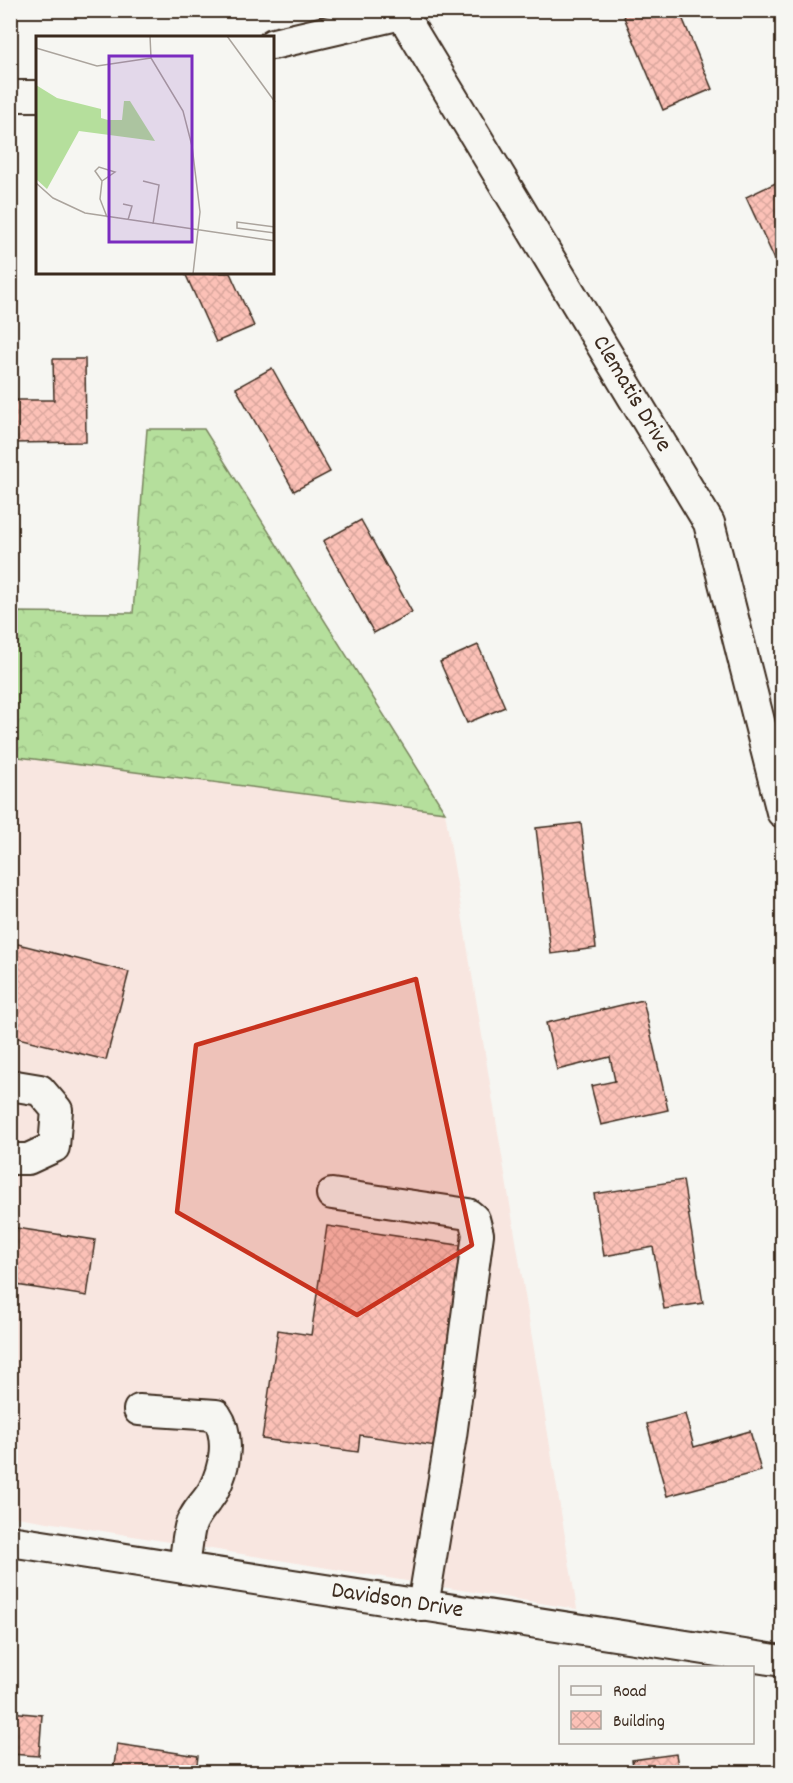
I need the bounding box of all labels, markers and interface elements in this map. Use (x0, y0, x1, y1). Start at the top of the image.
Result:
inset map (36, 36, 274, 274)
street label: Clematis Drive (583, 329, 680, 459)
street label: Davidson Drive (329, 1574, 466, 1628)
legend (559, 1666, 754, 1744)
text: Road (613, 1680, 647, 1705)
text: Building (613, 1710, 665, 1735)

